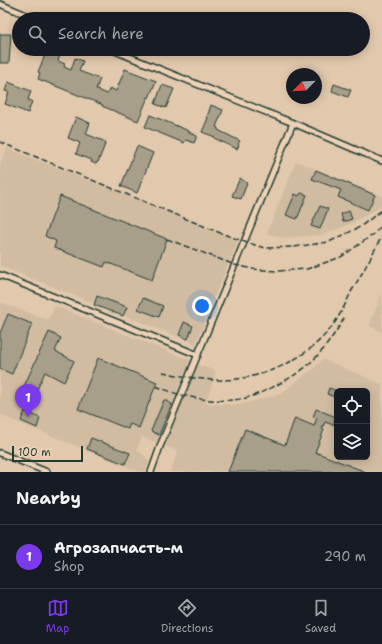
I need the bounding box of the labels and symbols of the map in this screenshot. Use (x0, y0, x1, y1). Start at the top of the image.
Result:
north arrow (286, 68, 322, 104)
your location (192, 296, 212, 316)
pin: 1 (15, 384, 41, 417)
scale bar (12, 444, 83, 463)

